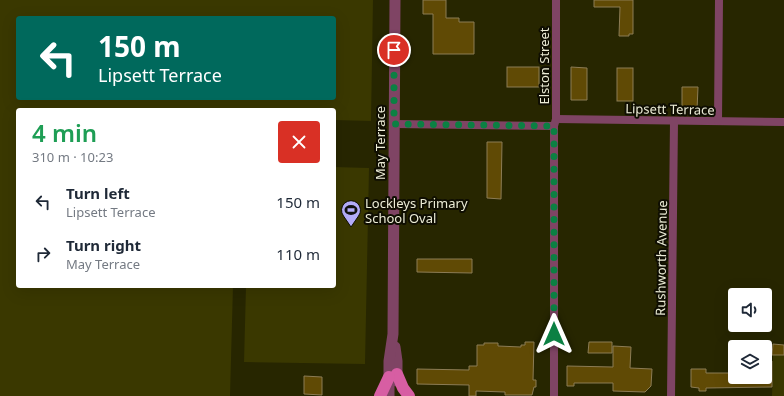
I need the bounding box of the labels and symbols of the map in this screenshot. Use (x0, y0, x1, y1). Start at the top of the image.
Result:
street label: Elston Street (535, 27, 553, 105)
pin (377, 33, 411, 67)
street label: Lipsett Terrace (625, 99, 715, 119)
street label: May Terrace (371, 106, 389, 180)
place label: Lockleys Primary School Oval (365, 194, 468, 227)
sports icon: Lockleys Primary School Oval (340, 199, 362, 227)
street label: Rushworth Avenue (651, 200, 671, 316)
position arrow (533, 313, 575, 355)

